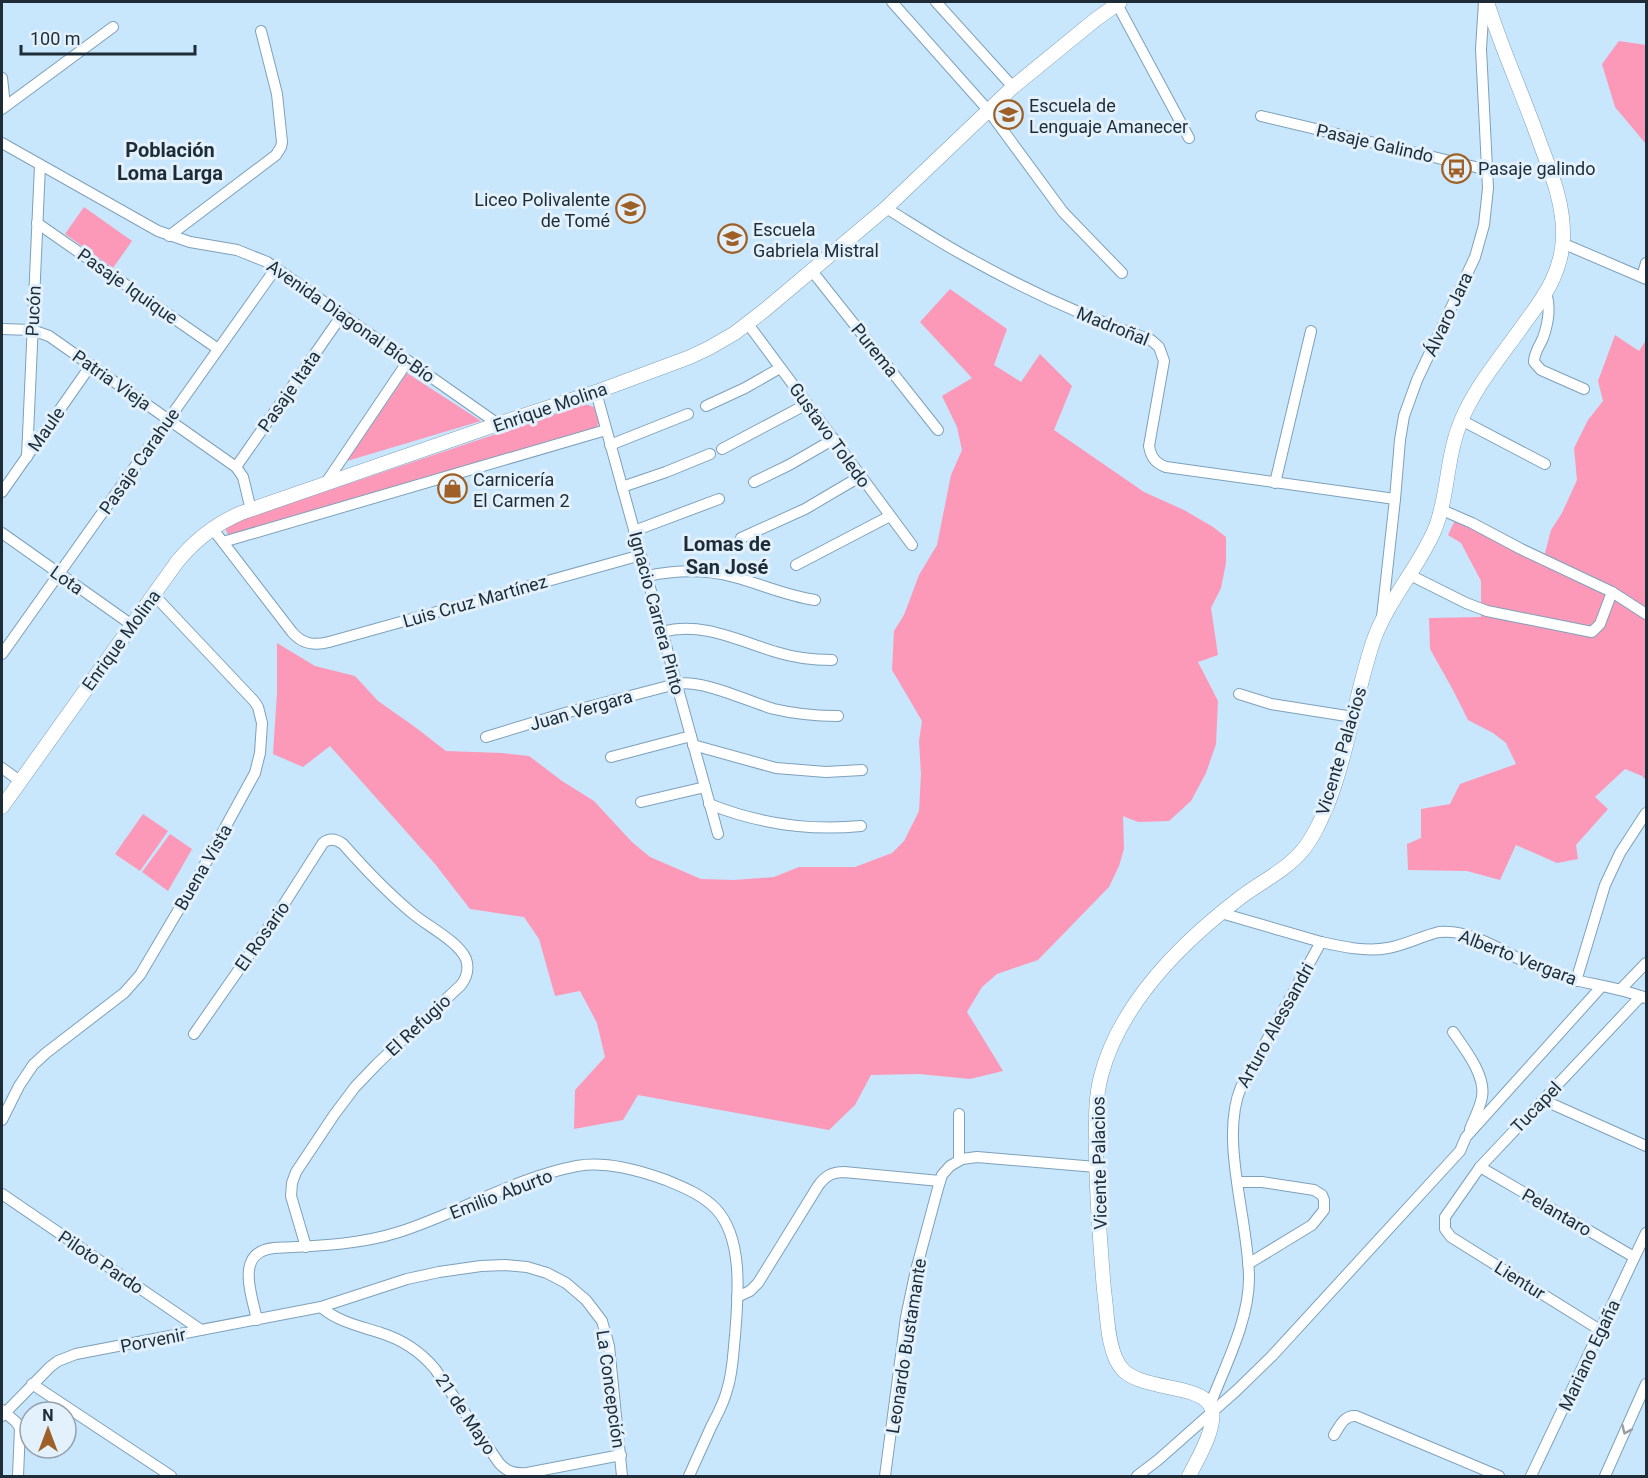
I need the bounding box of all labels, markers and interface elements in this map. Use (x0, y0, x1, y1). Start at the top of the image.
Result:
scale bar (21, 18, 195, 56)
text: 100 m (30, 28, 81, 49)
place label: Escuela de Lenguaje Amanecer (1029, 95, 1188, 137)
school or university icon: Escuela de Lenguaje Amanecer (992, 99, 1024, 131)
street label: Pasaje Galindo (1314, 119, 1436, 167)
district label: Población Loma Larga (117, 138, 223, 185)
bus stop icon: Pasaje galindo (1441, 152, 1473, 184)
place label: Pasaje galindo (1478, 158, 1595, 179)
place label: Liceo Polivalente de Tomé (474, 189, 610, 231)
school or university icon: Liceo Polivalente de Tomé (615, 193, 647, 225)
place label: Escuela Gabriela Mistral (753, 219, 879, 261)
school or university icon: Escuela Gabriela Mistral (716, 223, 748, 255)
street label: Pasaje Iquique (74, 244, 182, 328)
street label: Avenida Diagonal Bío-Bío (263, 255, 439, 387)
street label: Álvaro Jara (1419, 269, 1477, 359)
street label: Pucón (21, 285, 45, 337)
street label: Madroñal (1074, 302, 1152, 350)
street label: Purema (847, 319, 903, 381)
street label: Patria Vieja (69, 345, 155, 415)
street label: Pasaje Itata (253, 346, 325, 436)
street label: Enrique Molina (490, 378, 610, 436)
street label: Gustavo Toledo (785, 378, 875, 492)
street label: Maule (23, 403, 69, 455)
street label: Pasaje Carahue (95, 404, 183, 518)
place label: Carnicería El Carmen 2 (473, 469, 570, 511)
shop icon: Carnicería El Carmen 2 (436, 473, 468, 505)
street label: Ignacio Carrera Pinto (625, 529, 689, 697)
district label: Lomas de San José (683, 532, 771, 579)
street label: Lota (46, 561, 88, 599)
street label: Luis Cruz Martínez (400, 570, 550, 632)
street label: Enrique Molina (77, 586, 165, 694)
street label: Vicente Palacios (1311, 684, 1371, 818)
street label: Juan Vergara (527, 685, 635, 735)
street label: Buena Vista (170, 820, 236, 914)
street label: El Rosario (230, 897, 294, 975)
street label: Alberto Vergara (1456, 925, 1580, 989)
street label: Arturo Alessandri (1232, 959, 1318, 1091)
street label: El Refugio (381, 990, 455, 1060)
street label: Tucapel (1507, 1077, 1565, 1137)
street label: Vicente Palacios (1087, 1096, 1111, 1230)
street label: Emilio Aburto (447, 1165, 555, 1223)
street label: Pelantaro (1519, 1184, 1595, 1240)
street label: Piloto Pardo (54, 1226, 148, 1298)
street label: Lientur (1491, 1256, 1549, 1304)
street label: Leonardo Bustamante (882, 1257, 930, 1435)
street label: Mariano Egaña (1554, 1296, 1624, 1414)
street label: Porvenir (118, 1323, 188, 1357)
street label: La Concepción (592, 1329, 630, 1449)
street label: 21 de Mayo (431, 1370, 501, 1458)
north arrow (18, 1400, 78, 1460)
text: N (42, 1406, 54, 1425)
one-way arrow (1621, 1424, 1633, 1435)

